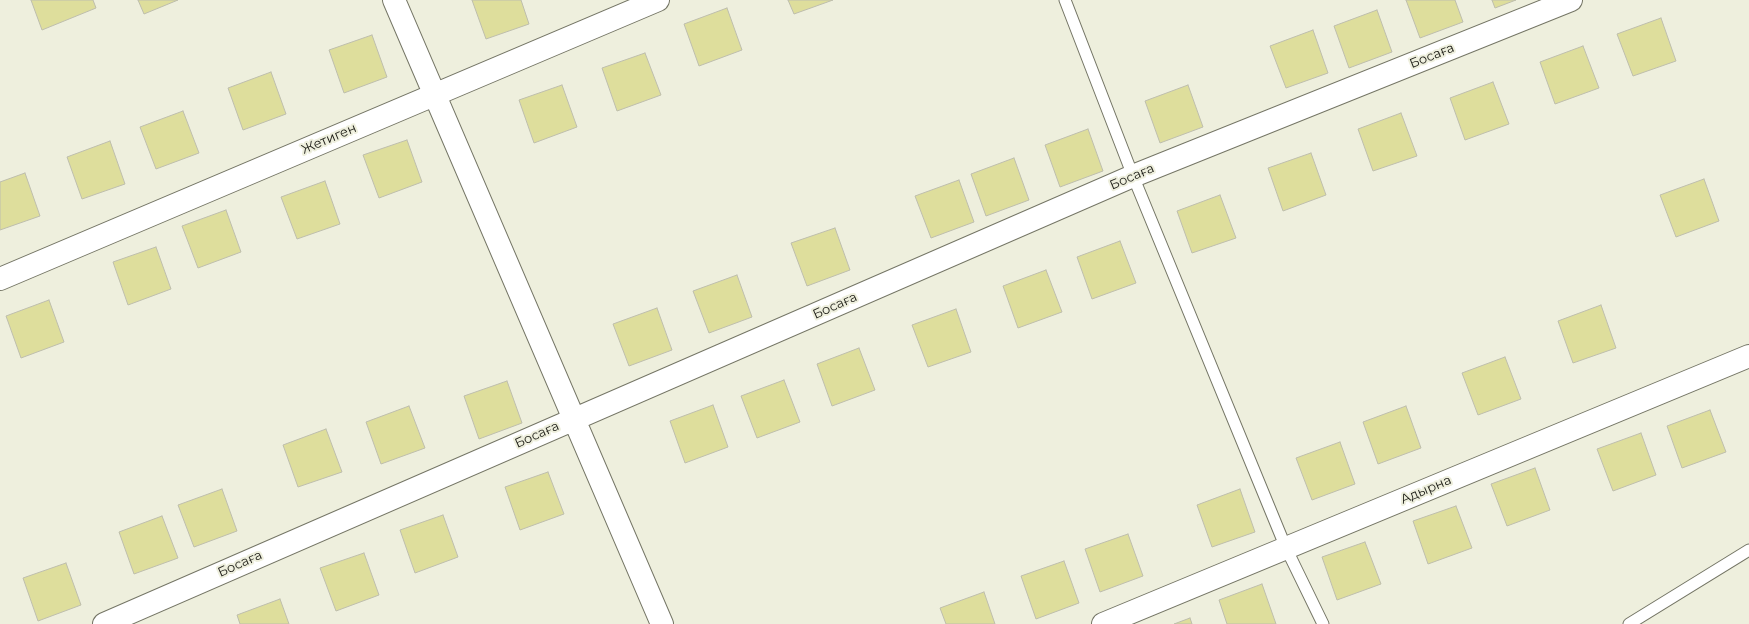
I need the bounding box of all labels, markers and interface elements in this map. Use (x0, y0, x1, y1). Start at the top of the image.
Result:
street label: Босаға (1407, 40, 1457, 72)
street label: Жетиген (299, 120, 359, 158)
street label: Босаға (1107, 161, 1157, 193)
street label: Босаға (810, 289, 860, 323)
street label: Босаға (512, 418, 562, 452)
street label: Адырна (1398, 472, 1454, 508)
street label: Босаға (215, 547, 265, 581)

